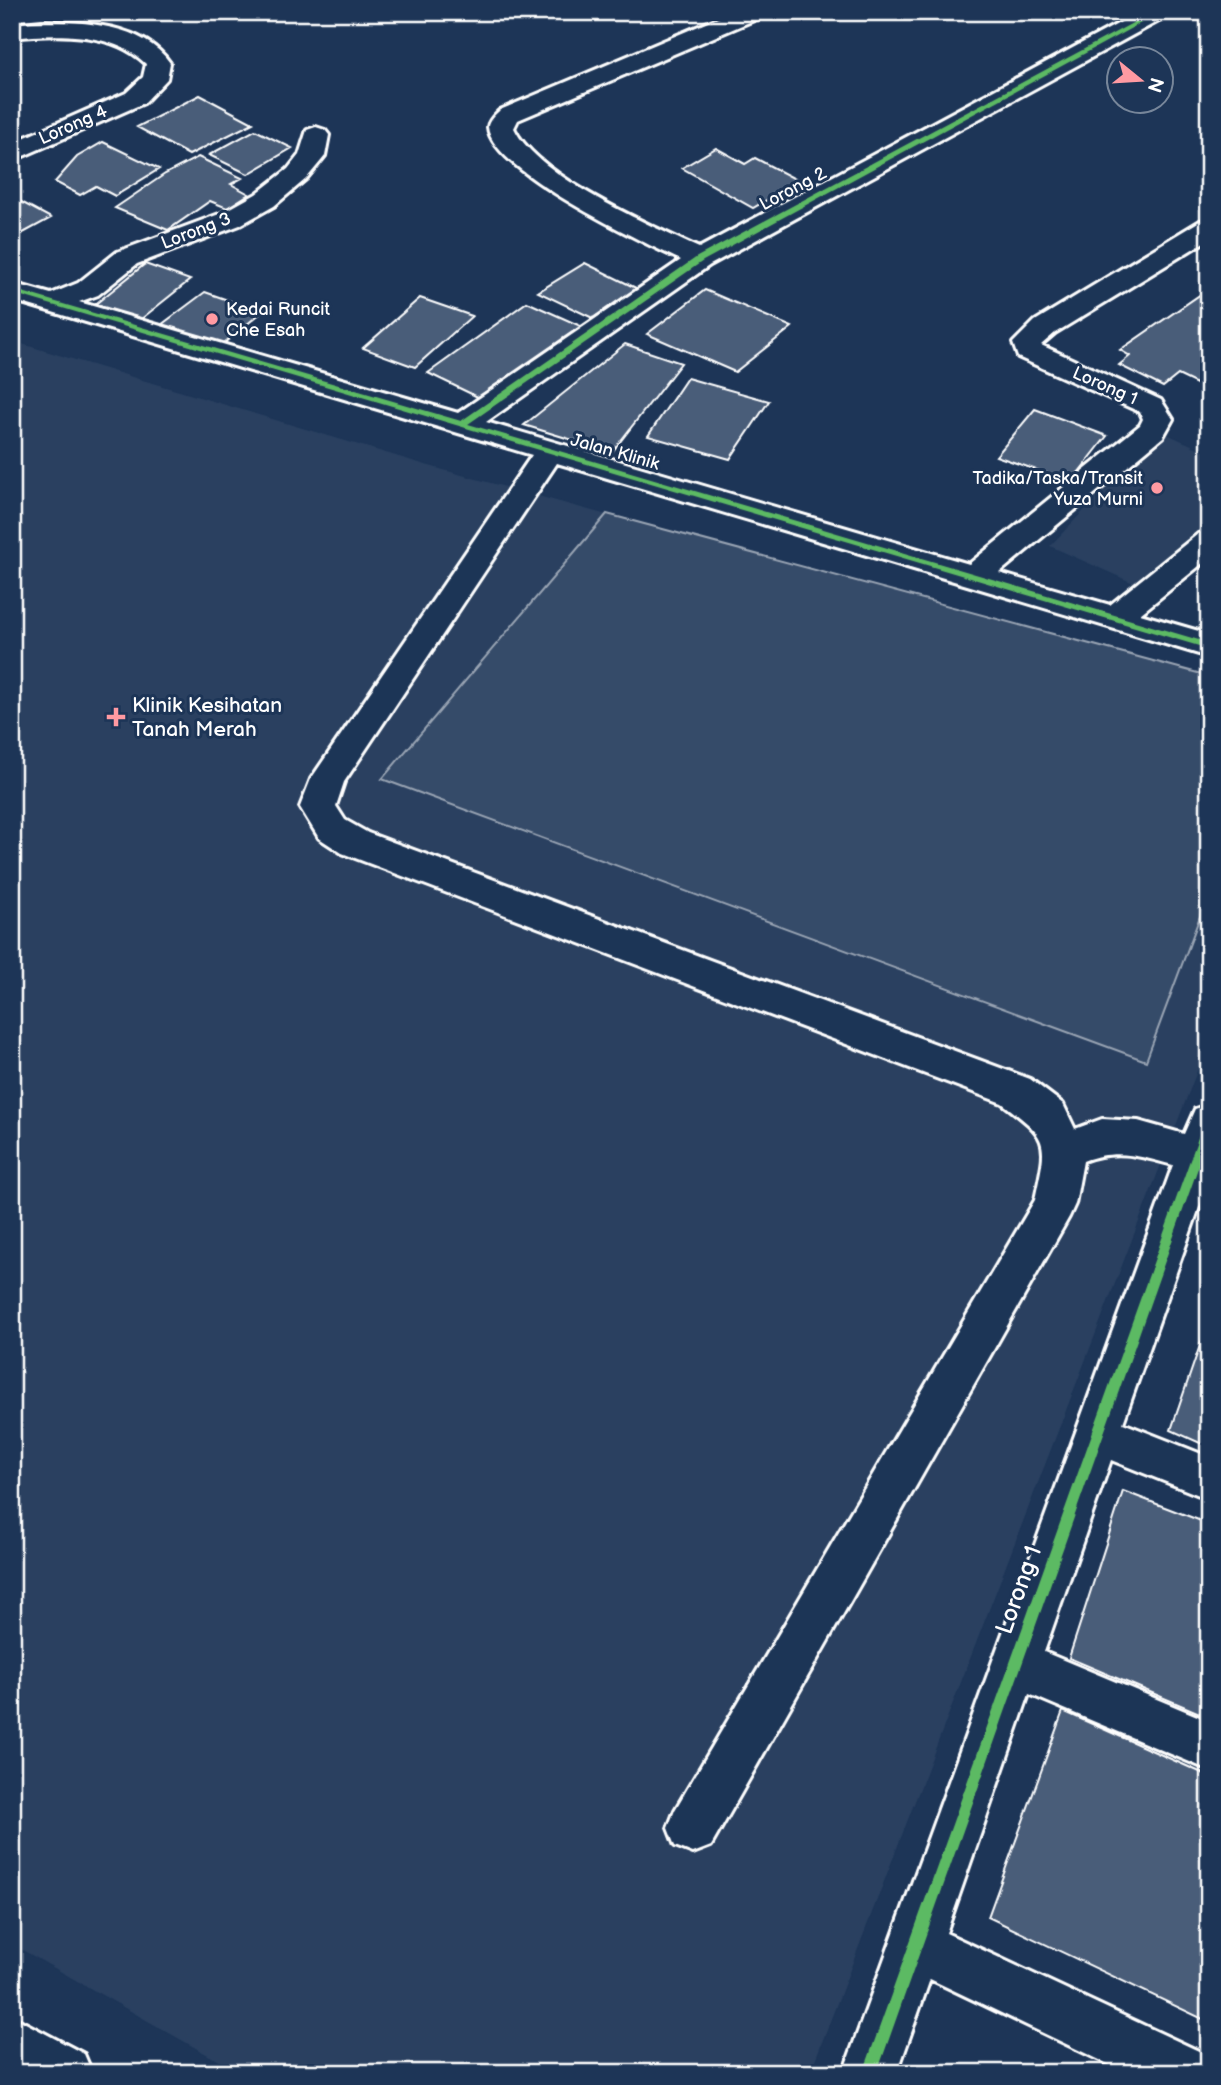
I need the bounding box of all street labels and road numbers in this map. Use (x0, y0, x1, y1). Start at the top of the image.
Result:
street label: Lorong 4 (35, 101, 111, 149)
street label: Lorong 2 (756, 163, 830, 215)
street label: Lorong 3 (158, 208, 234, 254)
street label: Lorong 1 (1069, 362, 1141, 410)
street label: Jalan Klinik (568, 429, 662, 475)
street label: Lorong 1 (990, 1542, 1048, 1638)

